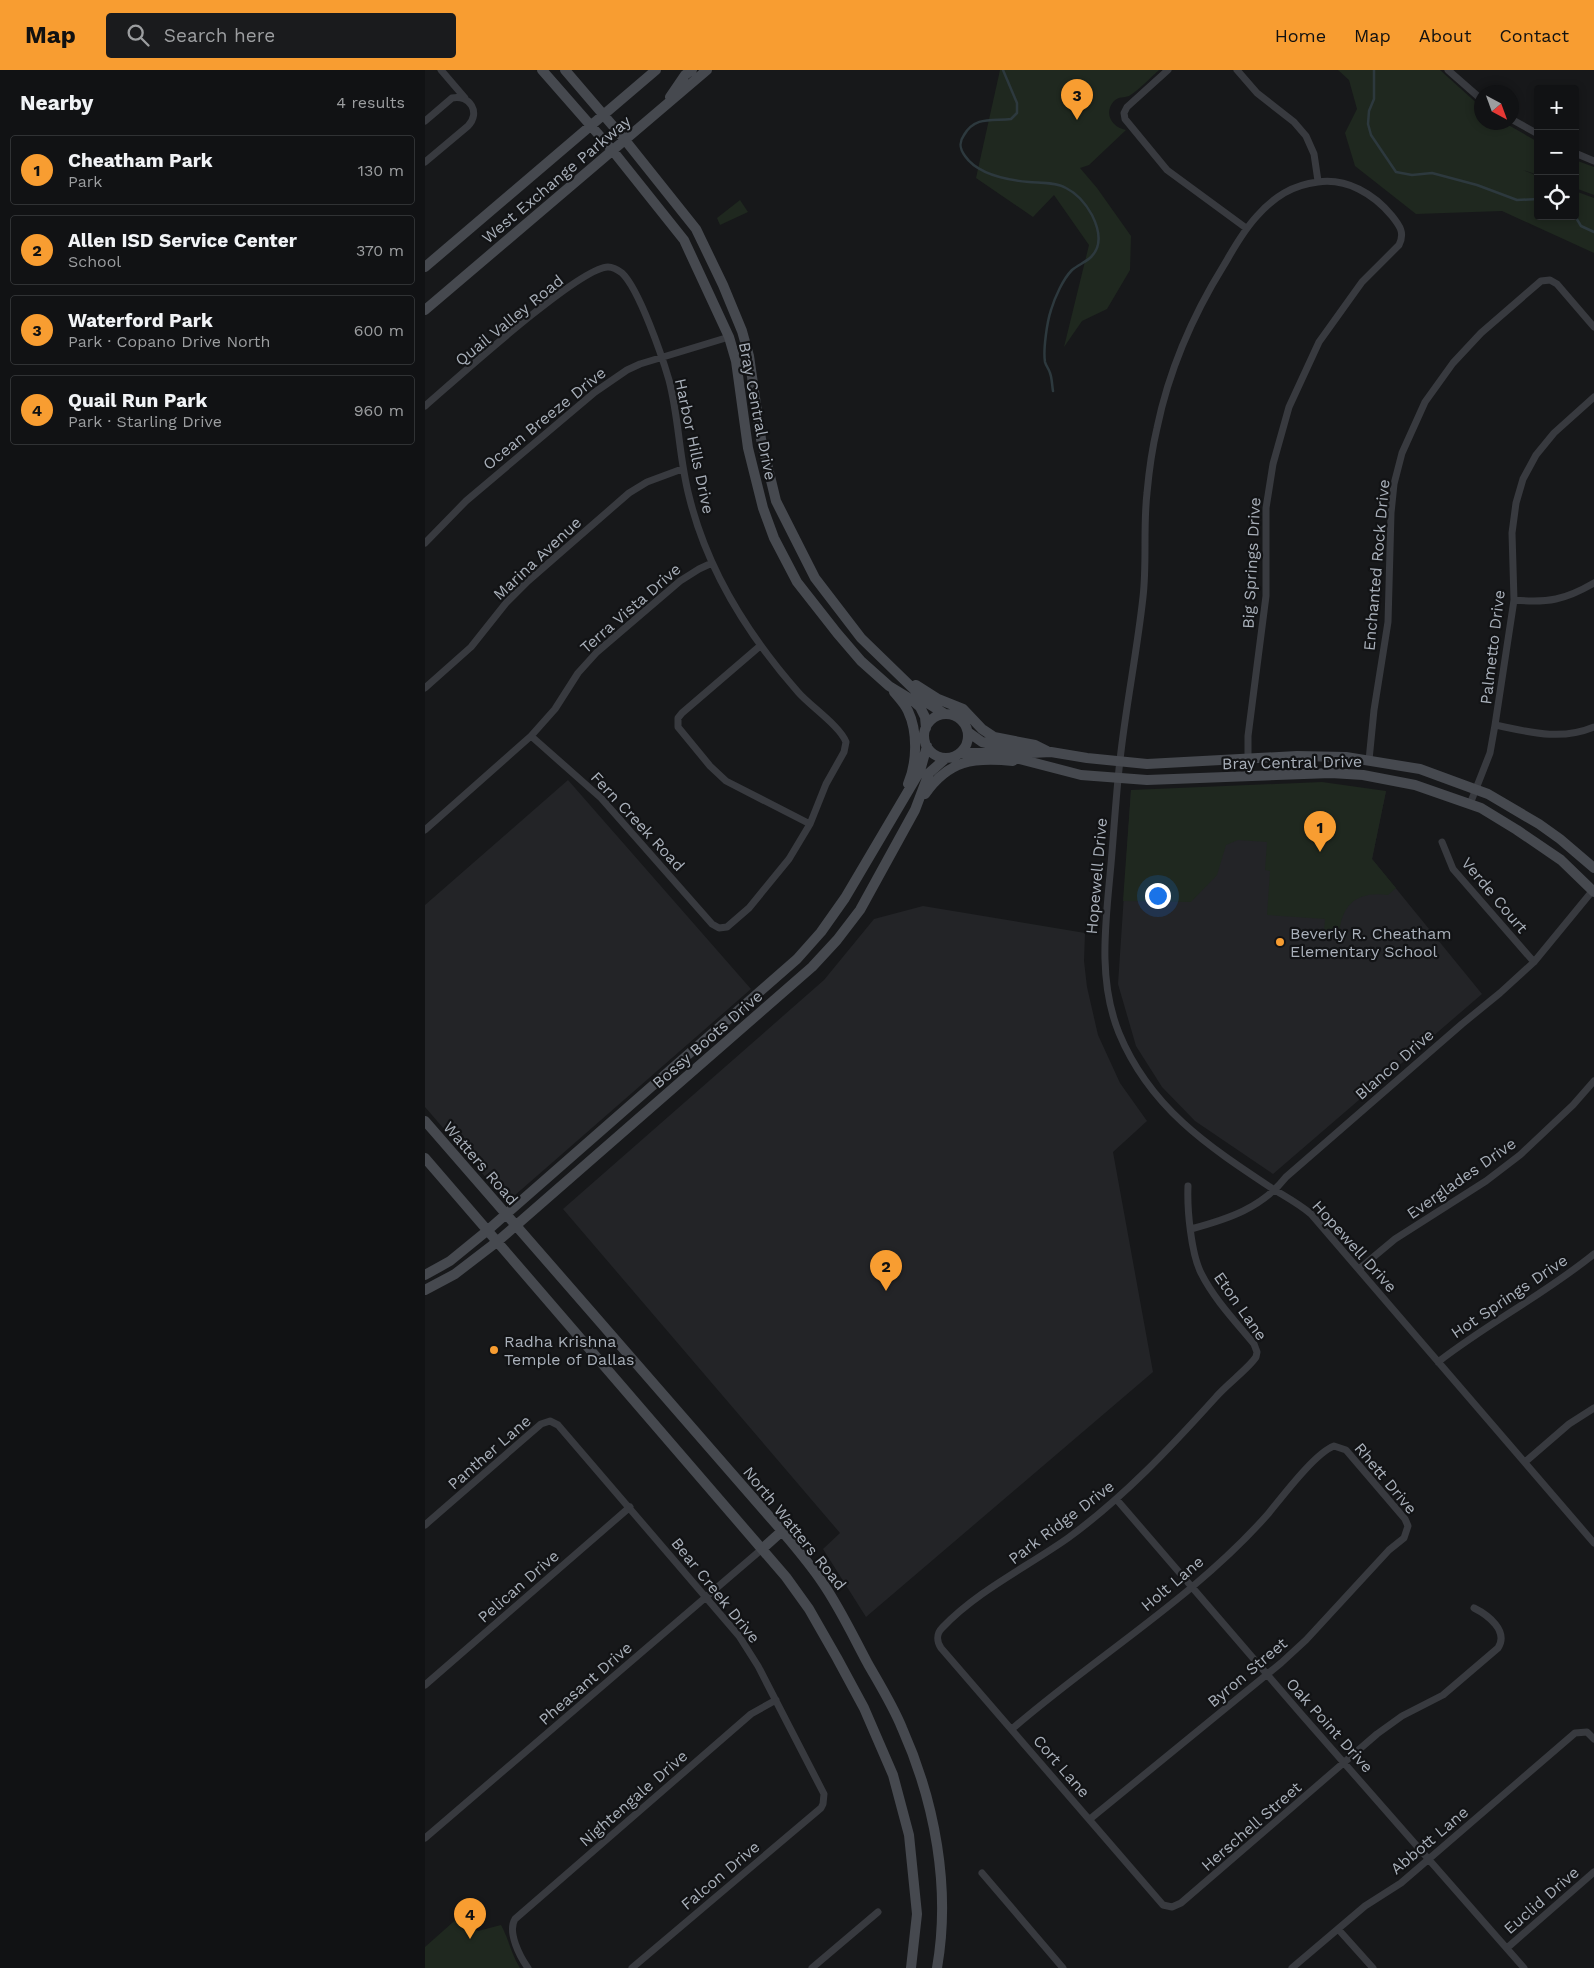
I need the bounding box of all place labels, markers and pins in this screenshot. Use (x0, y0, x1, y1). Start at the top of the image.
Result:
pin: 3 (1061, 79, 1093, 120)
pin: 1 (1304, 811, 1336, 852)
place label: Beverly R. Cheatham Elementary School (1290, 924, 1451, 961)
marker: Beverly R. Cheatham Elementary School (1274, 936, 1286, 948)
pin: 2 (870, 1250, 902, 1291)
place label: Radha Krishna Temple of Dallas (504, 1332, 634, 1369)
marker: Radha Krishna Temple of Dallas (488, 1344, 500, 1356)
pin: 4 (454, 1898, 486, 1939)

